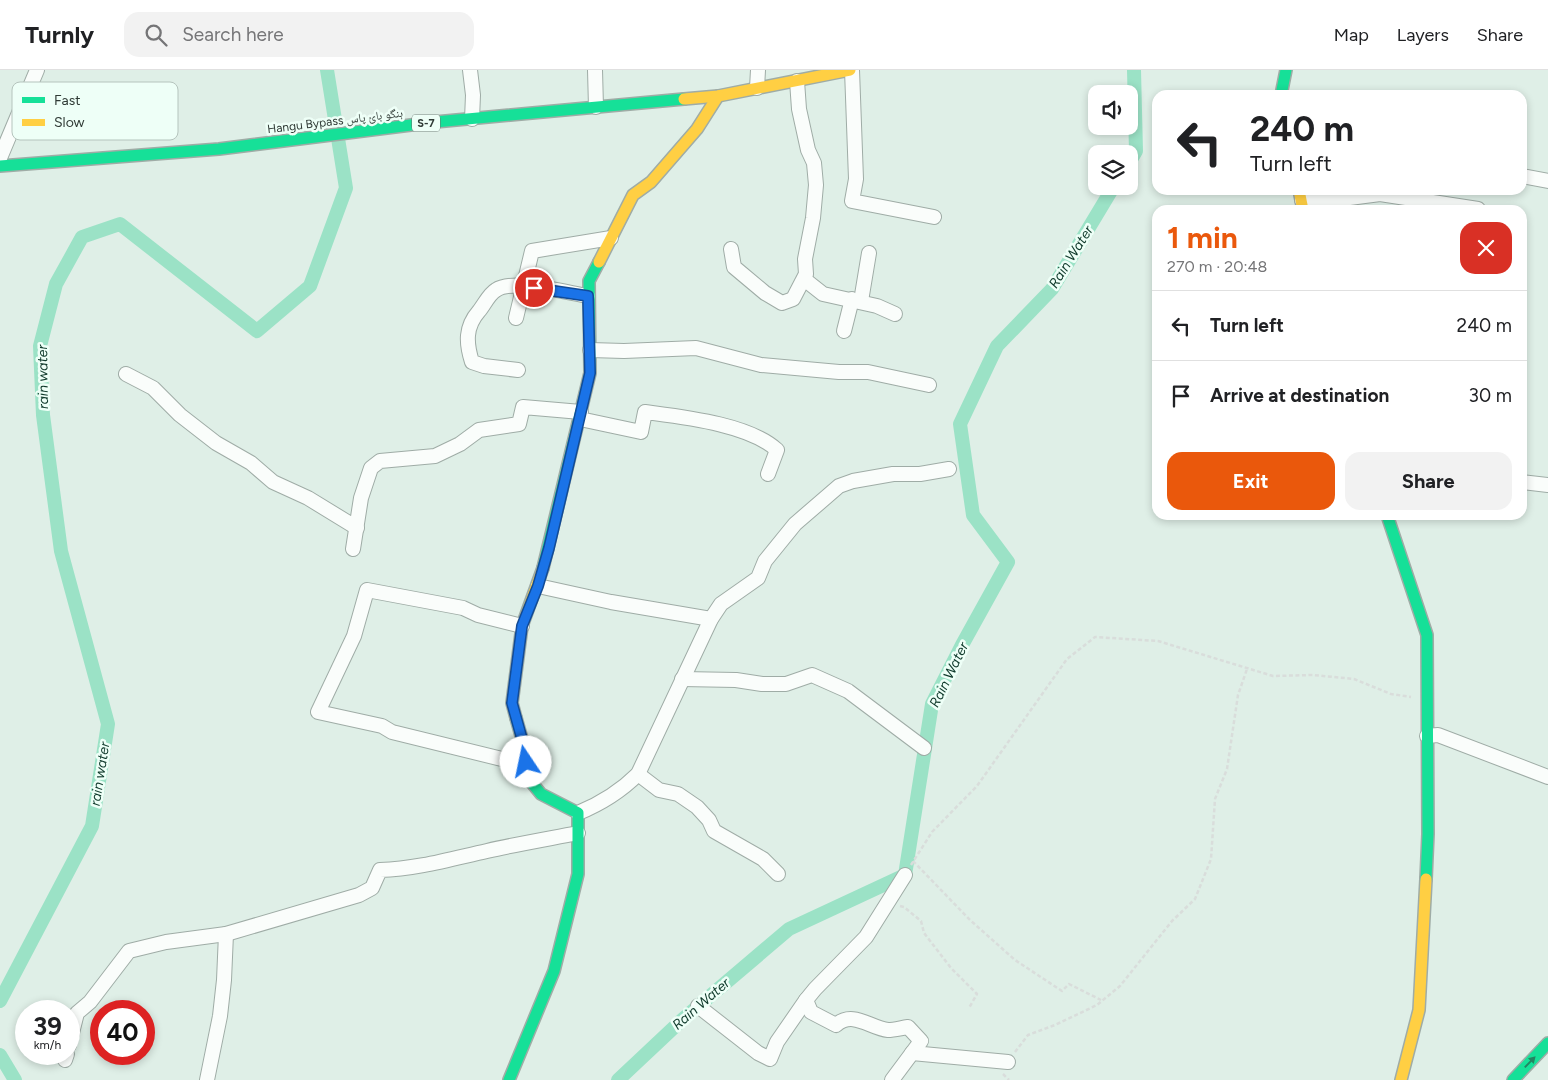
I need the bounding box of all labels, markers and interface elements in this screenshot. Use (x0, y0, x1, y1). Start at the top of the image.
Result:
search box (124, 12, 474, 57)
text: Turnly (25, 20, 94, 49)
icon: search (142, 21, 170, 49)
text: Search here (182, 23, 284, 46)
text: Map (1334, 24, 1369, 46)
text: Layers (1397, 24, 1449, 46)
text: Share (1477, 24, 1523, 46)
legend (12, 82, 178, 140)
map controls (1088, 85, 1138, 195)
button: sound (1088, 85, 1138, 135)
text: Fast (54, 92, 80, 109)
street label: Hangu Bypass ہنگو بائ پاس (266, 106, 404, 137)
text: 240 m (1250, 108, 1354, 150)
icon: left (1167, 110, 1232, 175)
text: Slow (54, 114, 85, 131)
road number: S-7 (412, 114, 440, 132)
button: layers (1088, 145, 1138, 195)
text: Turn left (1250, 150, 1332, 177)
text: 1 min (1167, 219, 1238, 256)
water label: Rain Water (1045, 222, 1098, 291)
button: close (1460, 222, 1512, 274)
text: 270 m · 20:48 (1167, 257, 1267, 276)
pin (513, 267, 555, 309)
icon: arrive (520, 274, 548, 302)
icon: left (1167, 312, 1195, 340)
text: Turn left (1210, 314, 1284, 337)
text: 240 m (1457, 314, 1512, 337)
water label: rain water (34, 343, 52, 409)
icon: arrive (1167, 382, 1195, 410)
text: Arrive at destination (1210, 384, 1389, 407)
text: 30 m (1469, 384, 1512, 407)
button: Exit (1167, 452, 1335, 510)
button: Share (1345, 452, 1512, 510)
water label: Rain Water (926, 639, 973, 710)
position arrow (499, 735, 551, 787)
water label: rain water (87, 740, 114, 807)
water label: Rain Water (669, 974, 734, 1034)
speed limit sign: 40 (90, 1000, 155, 1065)
text: 39 (33, 1011, 62, 1041)
text: km/h (34, 1038, 61, 1052)
one-way arrow (1524, 1056, 1536, 1068)

